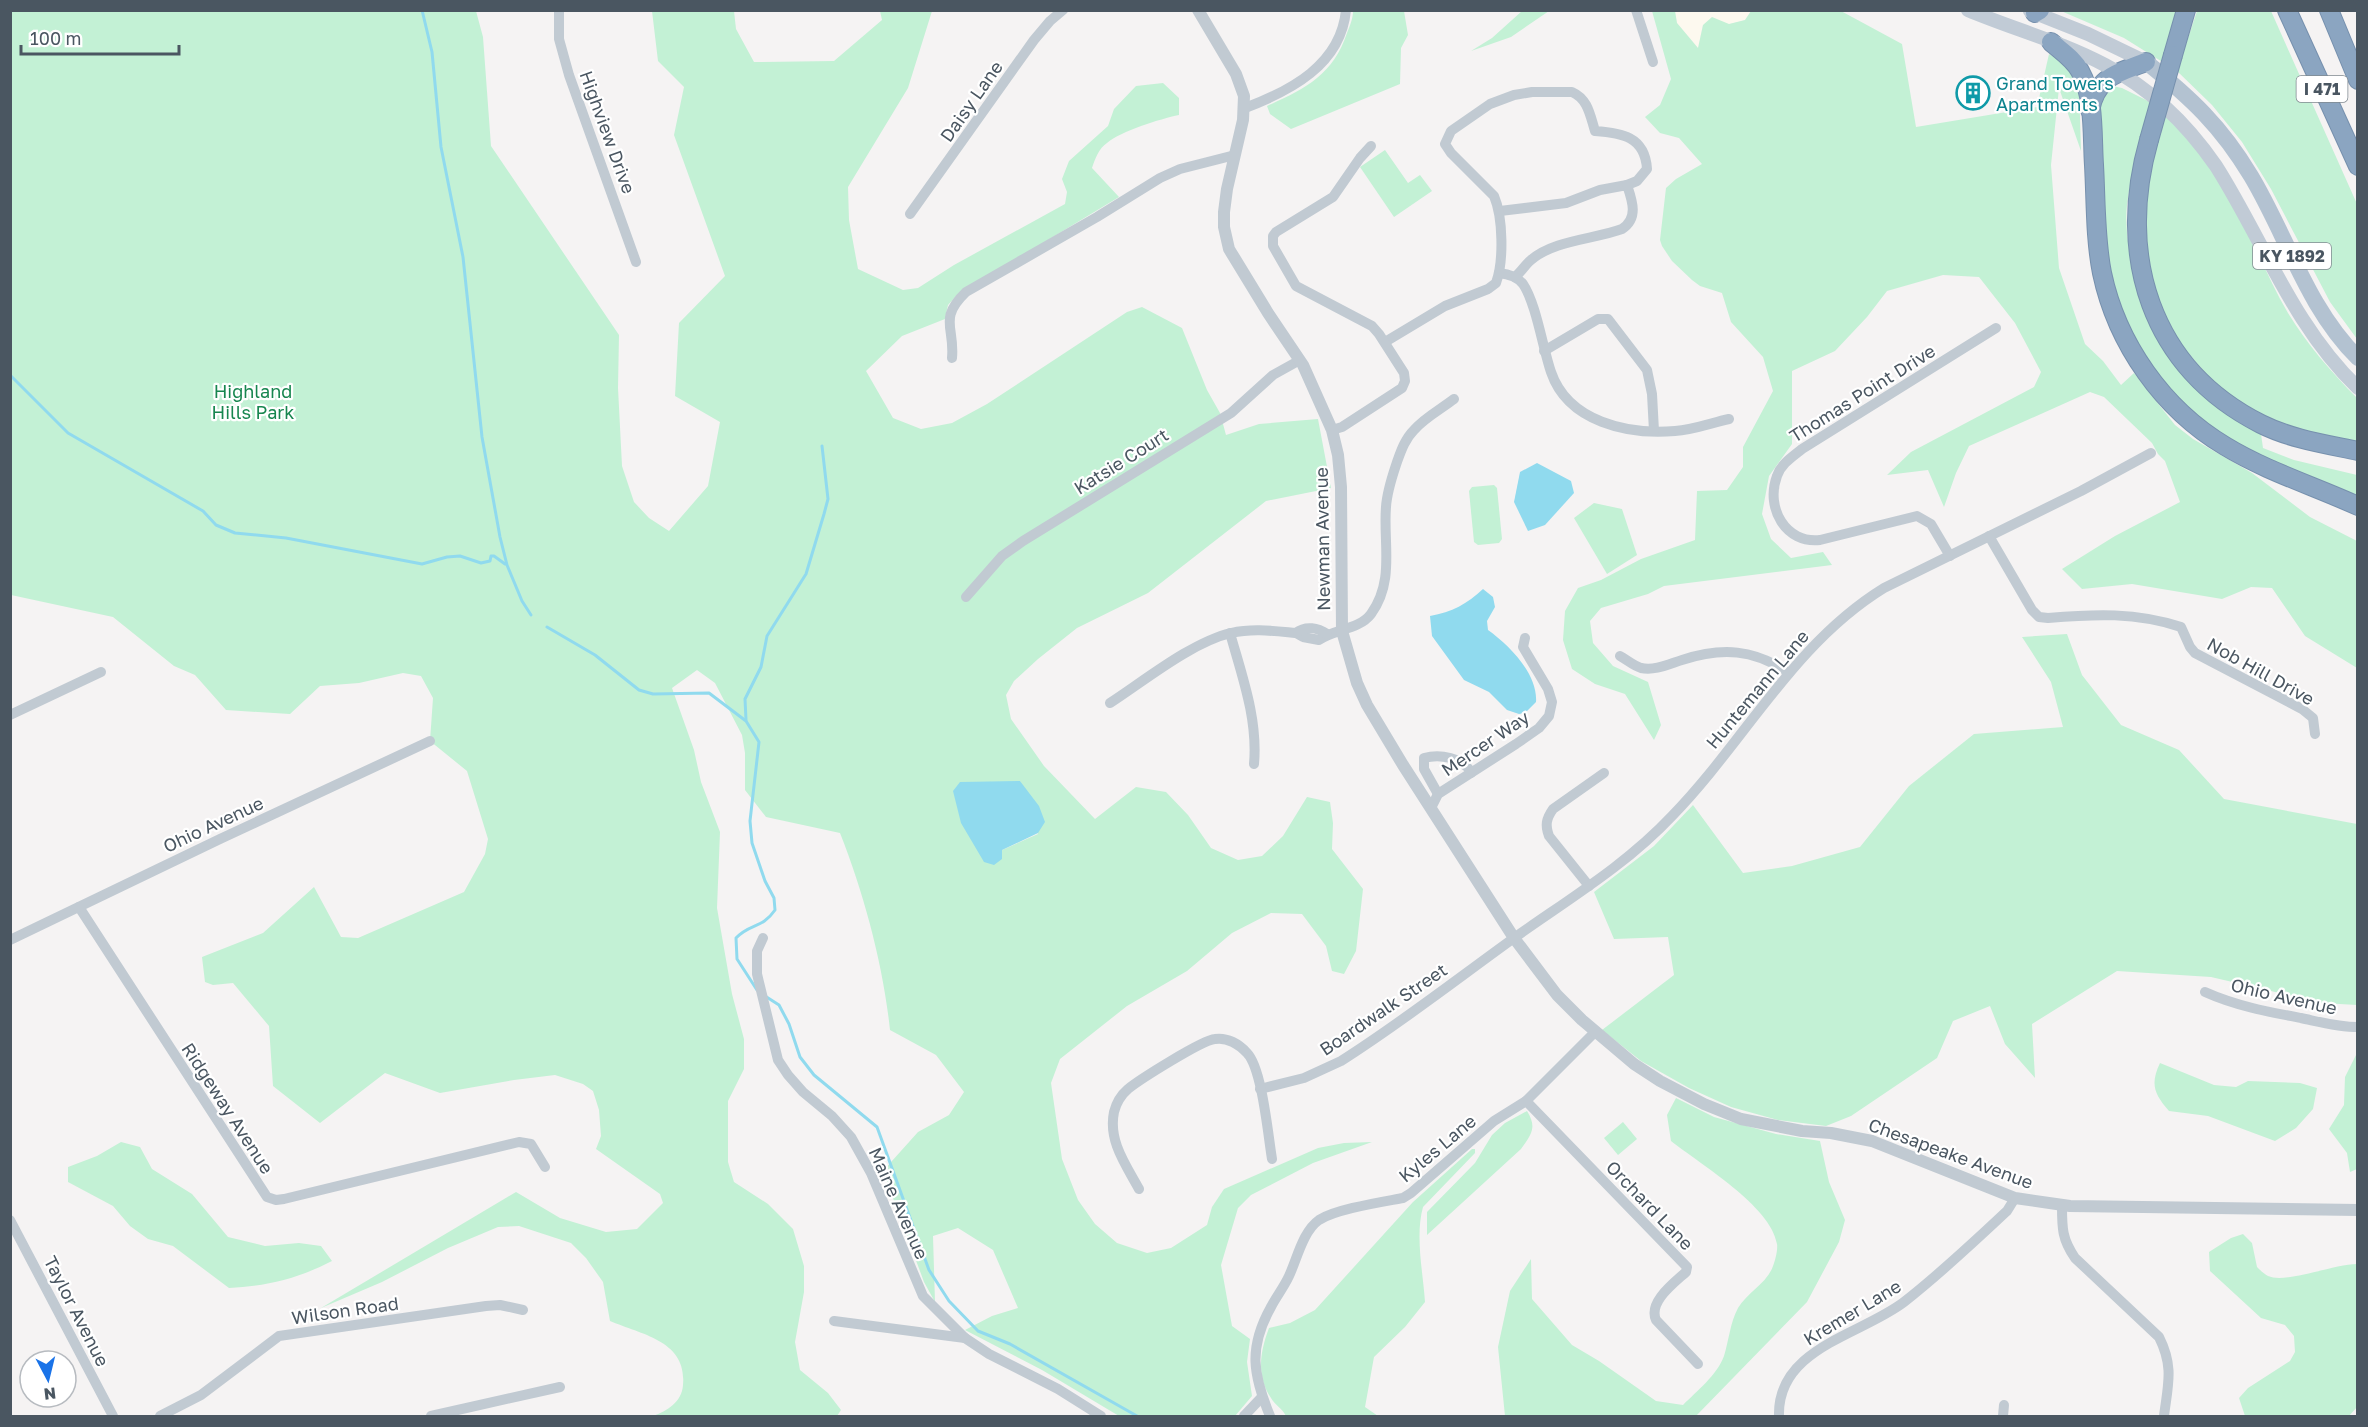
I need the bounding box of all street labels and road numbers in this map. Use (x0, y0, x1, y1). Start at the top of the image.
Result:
street label: Daisy Lane (935, 56, 1007, 146)
street label: Highview Drive (576, 68, 640, 196)
road number: I 471 (2296, 76, 2348, 102)
road number: KY 1892 (2253, 243, 2331, 269)
street label: Thomas Point Drive (1785, 339, 1939, 447)
street label: Katsie Court (1070, 423, 1172, 499)
street label: Newman Avenue (1310, 467, 1334, 611)
street label: Huntemann Lane (1701, 625, 1813, 753)
street label: Nob Hill Drive (2204, 632, 2318, 710)
street label: Mercer Way (1437, 706, 1533, 780)
street label: Ohio Avenue (159, 791, 267, 857)
street label: Boardwalk Street (1315, 958, 1451, 1060)
street label: Ohio Avenue (2229, 973, 2339, 1019)
street label: Ridgeway Avenue (177, 1038, 279, 1178)
street label: Kyles Lane (1394, 1109, 1480, 1187)
street label: Chesapeake Avenue (1866, 1113, 2036, 1193)
street label: Maine Avenue (865, 1144, 933, 1262)
street label: Orchard Lane (1602, 1156, 1698, 1254)
street label: Taylor Avenue (40, 1252, 114, 1370)
street label: Kremer Lane (1799, 1274, 1905, 1350)
street label: Wilson Road (290, 1292, 400, 1328)

